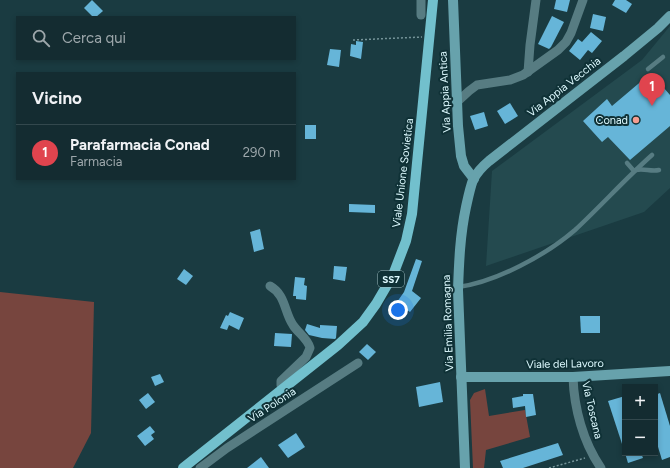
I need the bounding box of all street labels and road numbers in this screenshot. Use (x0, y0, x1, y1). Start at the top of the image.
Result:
street label: Via Appia Antica (436, 51, 454, 133)
street label: Via Appia Vecchia (525, 54, 603, 120)
street label: Viale Unione Sovietica (390, 118, 416, 228)
road number: SS7 (378, 271, 404, 287)
street label: Via Emilia Romagna (440, 274, 456, 372)
street label: Viale del Lavoro (526, 357, 604, 371)
street label: Via Toscana (579, 380, 605, 440)
street label: Via Polonia (246, 385, 298, 425)

